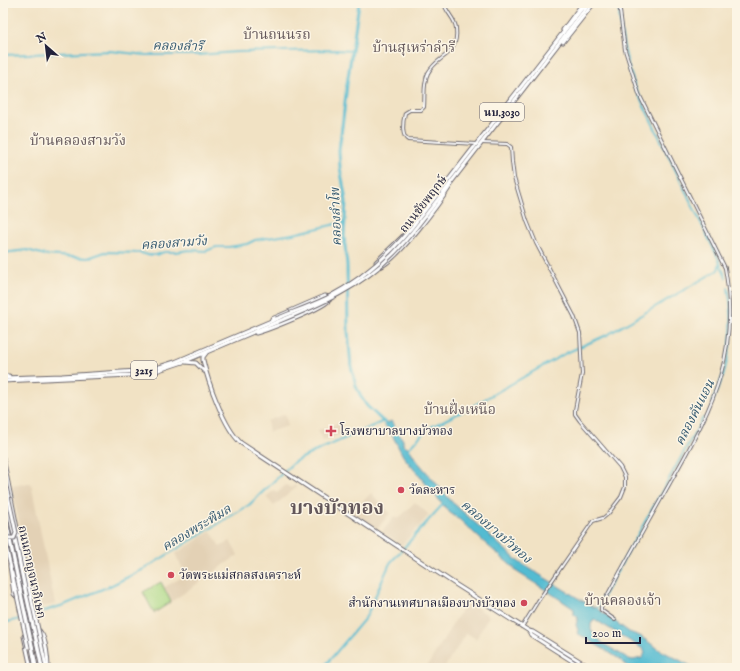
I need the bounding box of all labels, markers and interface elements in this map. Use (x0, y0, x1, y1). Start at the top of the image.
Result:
north arrow (26, 26, 66, 66)
district label: บ้านถนนรถ (243, 26, 311, 44)
text: N (33, 29, 50, 47)
water label: คลองลำรี (152, 38, 206, 55)
district label: บ้านสุเหร่าลำรี (372, 39, 456, 57)
road number: นบ.3030 (480, 103, 524, 121)
district label: บ้านคลองสามวัง (30, 132, 126, 150)
street label: ถนนชัยพฤกษ์ (396, 172, 451, 236)
water label: คลองลำโพ (325, 187, 346, 247)
water label: คลองสามวัง (140, 233, 208, 254)
road number: 3215 (131, 361, 157, 379)
water label: คลองคันแอน (672, 377, 719, 448)
district label: บ้านฝั่งเหนือ (424, 399, 496, 419)
place label: โรงพยาบาลบางบัวทอง (339, 422, 453, 439)
marker: โรงพยาบาลบางบัวทอง (325, 425, 337, 437)
place label: วัดละหาร (409, 483, 455, 498)
marker: วัดละหาร (396, 485, 406, 495)
district label: บางบัวทอง (290, 496, 384, 521)
water label: คลองบางบัวทอง (457, 497, 535, 568)
water label: คลองพระพิมล (159, 500, 236, 556)
street label: ถนนกาญจนาภิเษก (14, 524, 49, 620)
place label: วัดพระแม่สกลสงเคราะห์ (179, 568, 301, 583)
marker: วัดพระแม่สกลสงเคราะห์ (166, 570, 176, 580)
district label: บ้านคลองเจ้า (585, 592, 661, 610)
place label: สำนักงานเทศบาลเมืองบางบัวทอง (349, 596, 516, 611)
marker: สำนักงานเทศบาลเมืองบางบัวทอง (519, 598, 529, 608)
scale bar (586, 619, 640, 645)
text: 200 m (592, 626, 621, 641)

